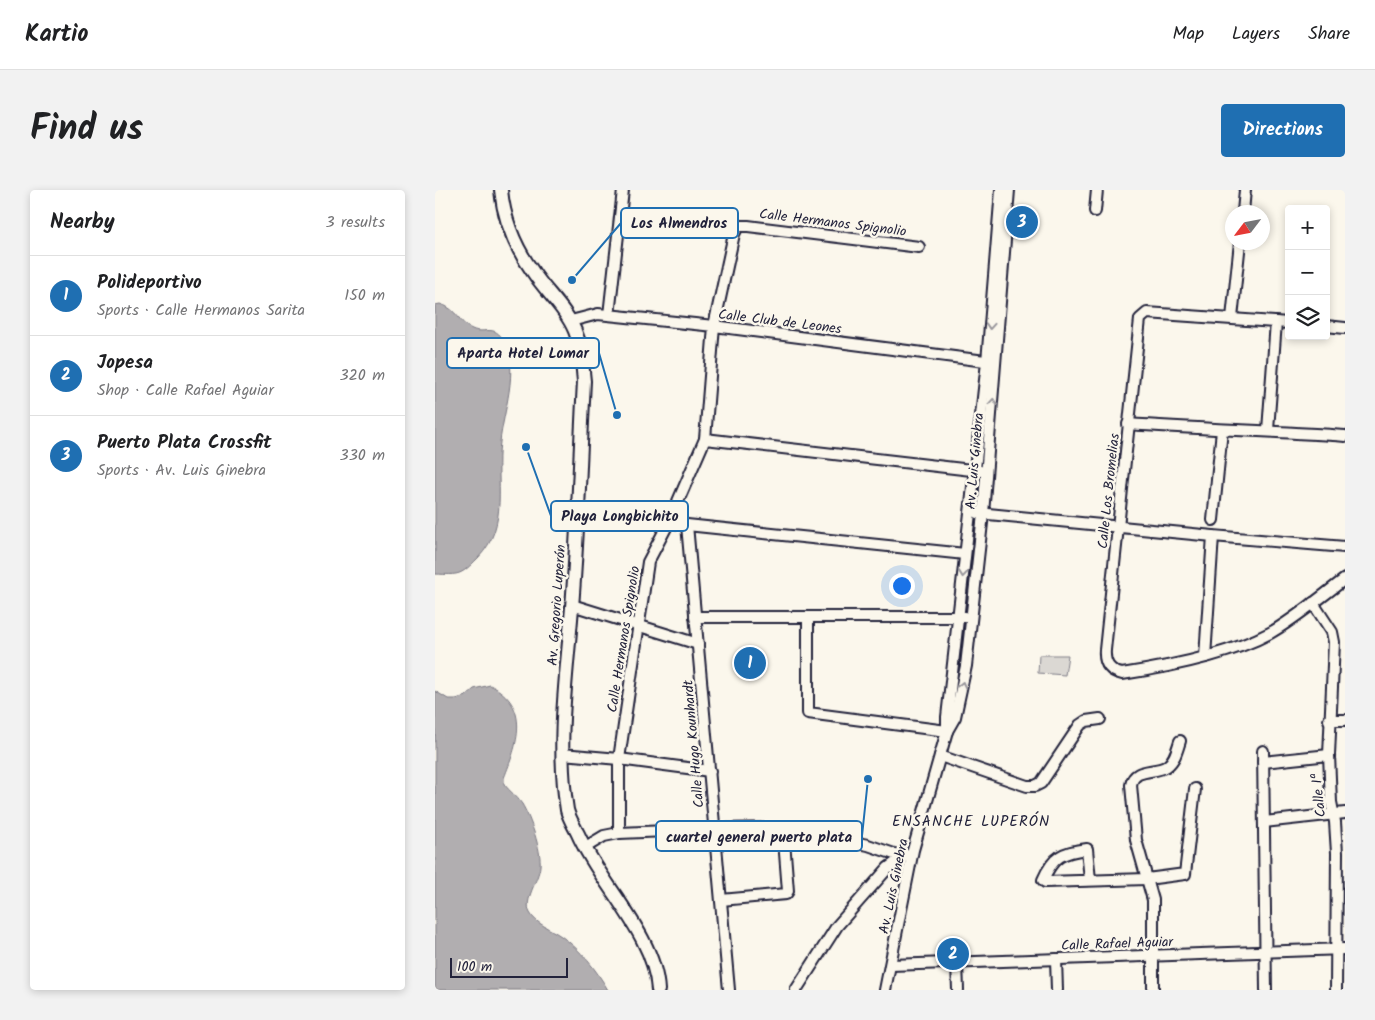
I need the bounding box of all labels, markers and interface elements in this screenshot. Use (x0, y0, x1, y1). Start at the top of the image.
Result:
text: Kartio (25, 15, 88, 54)
text: Map (1173, 20, 1204, 49)
text: Layers (1232, 20, 1280, 49)
text: Share (1308, 20, 1350, 49)
text: Find us (30, 102, 143, 158)
button: Directions (1221, 104, 1345, 157)
street label: Calle Hermanos Spignolio (758, 203, 908, 243)
pin: 3 (1006, 203, 1038, 241)
north arrow (1225, 205, 1270, 250)
map controls (1285, 205, 1330, 340)
button: + (1285, 205, 1330, 250)
text: Nearby (50, 206, 115, 239)
callout: Los Almendros (621, 208, 738, 238)
text: 3 results (326, 210, 385, 235)
text: Los Almendros (631, 212, 727, 236)
button: − (1285, 250, 1330, 295)
text: Polideportivo (97, 268, 202, 298)
text: 1 (64, 283, 68, 308)
text: 150 m (344, 283, 385, 308)
button: layers (1285, 295, 1330, 340)
text: Sports · Calle Hermanos Sarita (97, 298, 305, 323)
street label: Calle Club de Leones (717, 304, 843, 340)
one-way arrow (985, 322, 996, 330)
callout: Aparta Hotel Lomar (447, 338, 599, 368)
text: Aparta Hotel Lomar (457, 342, 589, 366)
text: Jopesa (97, 348, 153, 378)
text: 2 (61, 363, 71, 388)
text: 320 m (339, 363, 385, 388)
text: Shop · Calle Rafael Aguiar (97, 378, 274, 403)
one-way arrow (987, 398, 998, 406)
street label: Av. Luis Ginebra (960, 412, 990, 510)
text: Puerto Plata Crossfit (97, 428, 272, 458)
street label: Calle Los Bromelias (1092, 432, 1126, 550)
text: 3 (62, 443, 70, 468)
text: 330 m (340, 443, 385, 468)
text: Sports · Av. Luis Ginebra (97, 458, 266, 483)
callout: Playa Longbichito (551, 501, 688, 531)
text: Playa Longbichito (561, 505, 679, 529)
street label: Av. Gregorio Luperón (542, 544, 572, 666)
street label: Calle Hermanos Spignolio (602, 564, 646, 714)
one-way arrow (958, 571, 969, 579)
your location (889, 573, 915, 599)
pin: 1 (734, 644, 766, 682)
street label: Calle Hugo Kounhardt (677, 678, 711, 809)
one-way arrow (956, 681, 967, 690)
street label: Calle 1ª (1306, 771, 1332, 818)
district label: ENSANCHE LUPERÓN (892, 810, 1050, 834)
callout: cuartel general puerto plata (656, 821, 862, 851)
text: cuartel general puerto plata (666, 826, 852, 850)
street label: Av. Luis Ginebra (873, 837, 915, 936)
street label: Calle Rafael Aguiar (1061, 931, 1175, 957)
pin: 2 (937, 935, 969, 973)
scale bar (450, 955, 567, 978)
text: 100 m (457, 956, 492, 978)

